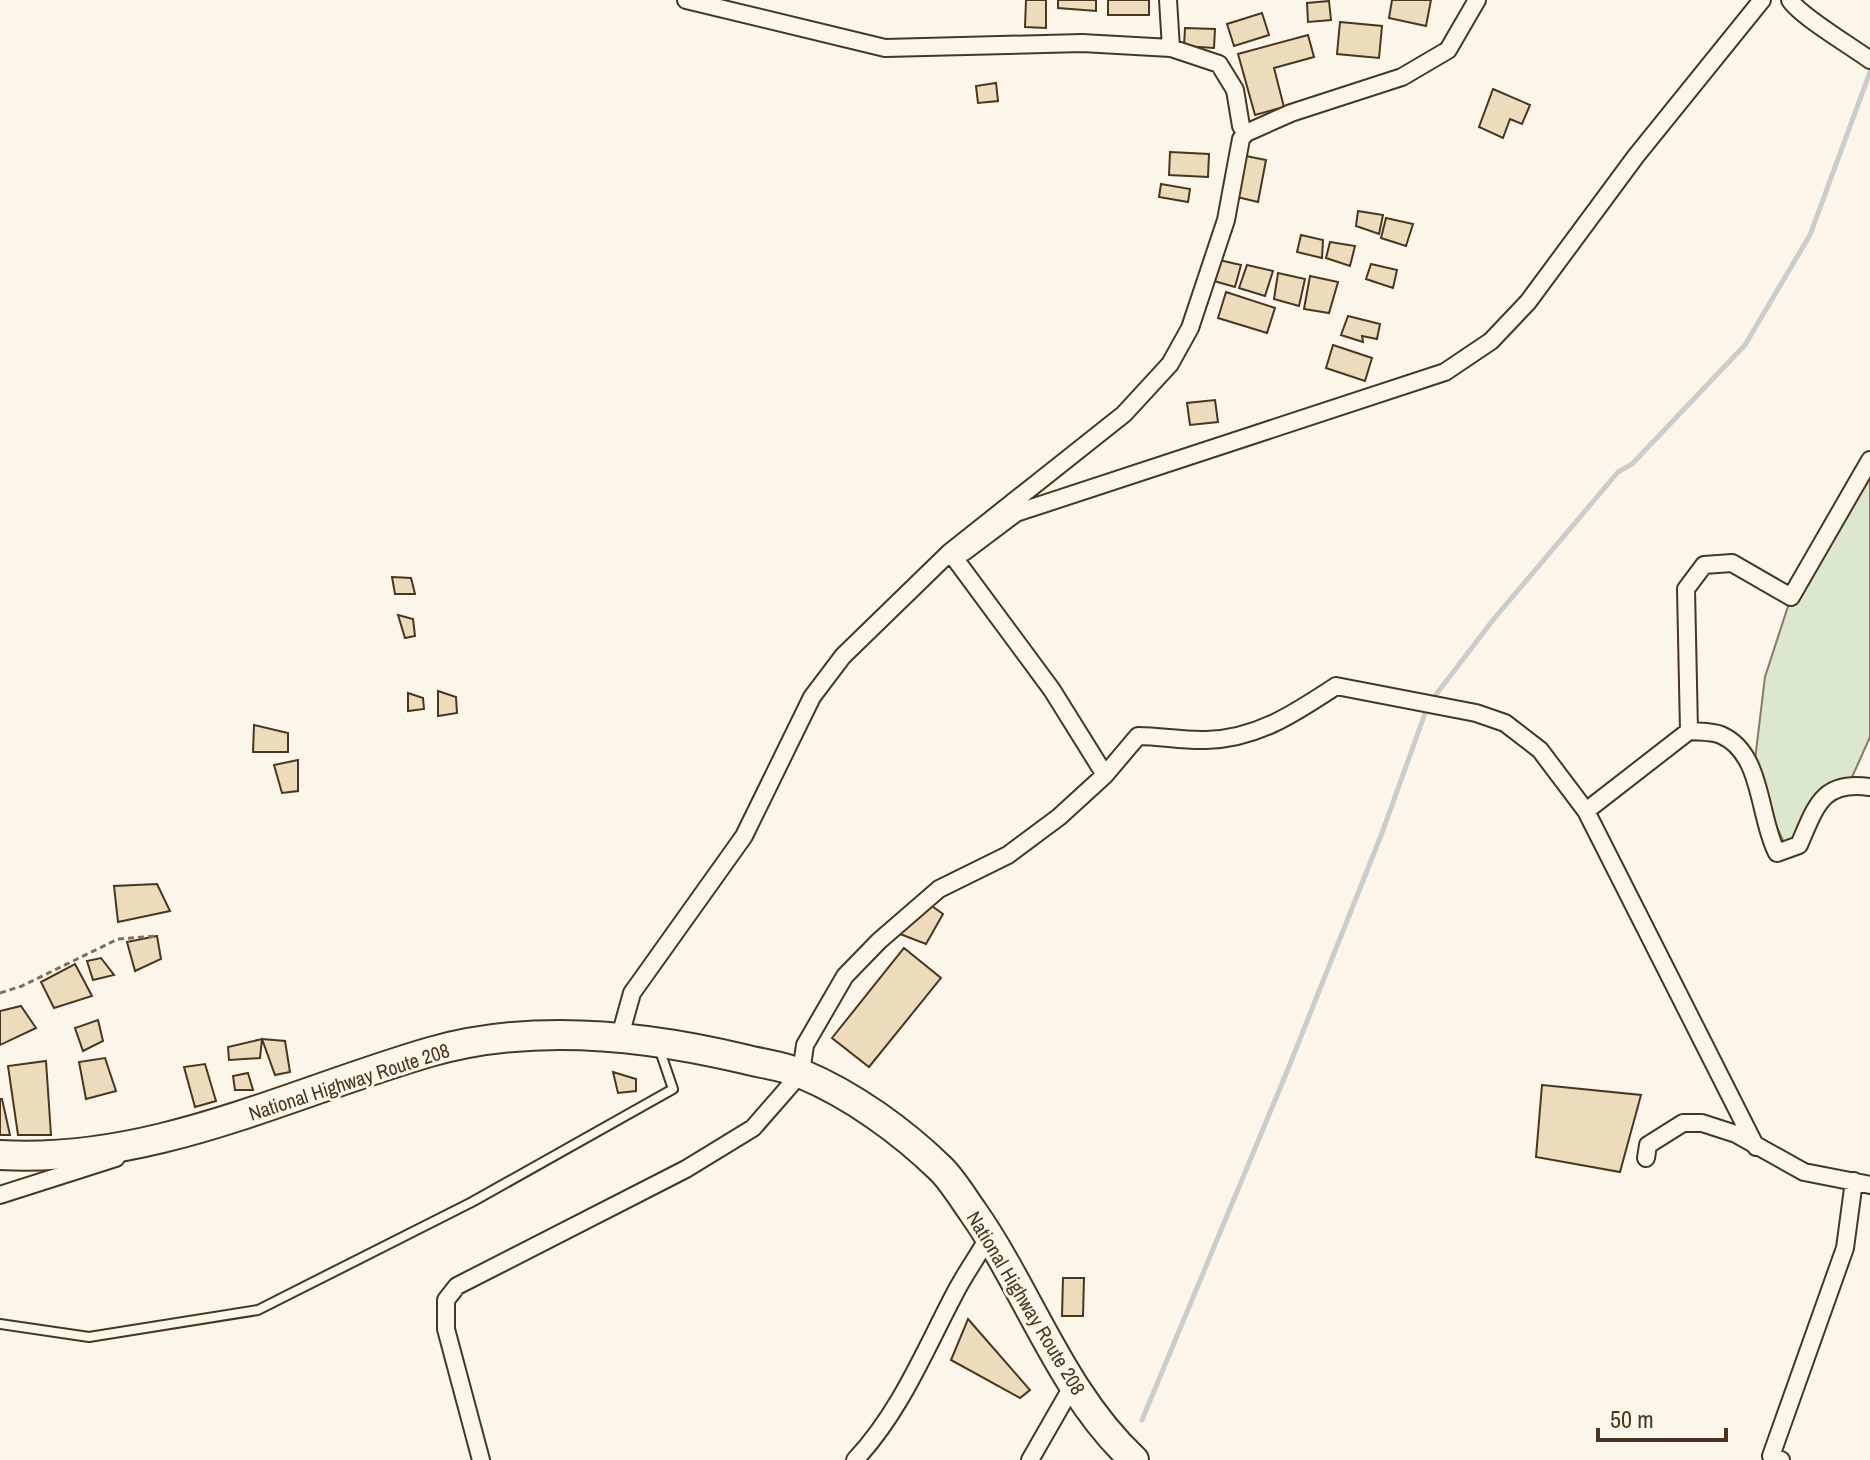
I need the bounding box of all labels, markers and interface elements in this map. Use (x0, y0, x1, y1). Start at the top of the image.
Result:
street label: National Highway Route 208 (245, 1036, 453, 1127)
street label: National Highway Route 208 (961, 1206, 1092, 1400)
scale bar (1598, 1392, 1726, 1442)
text: 50 m (1610, 1403, 1654, 1435)

